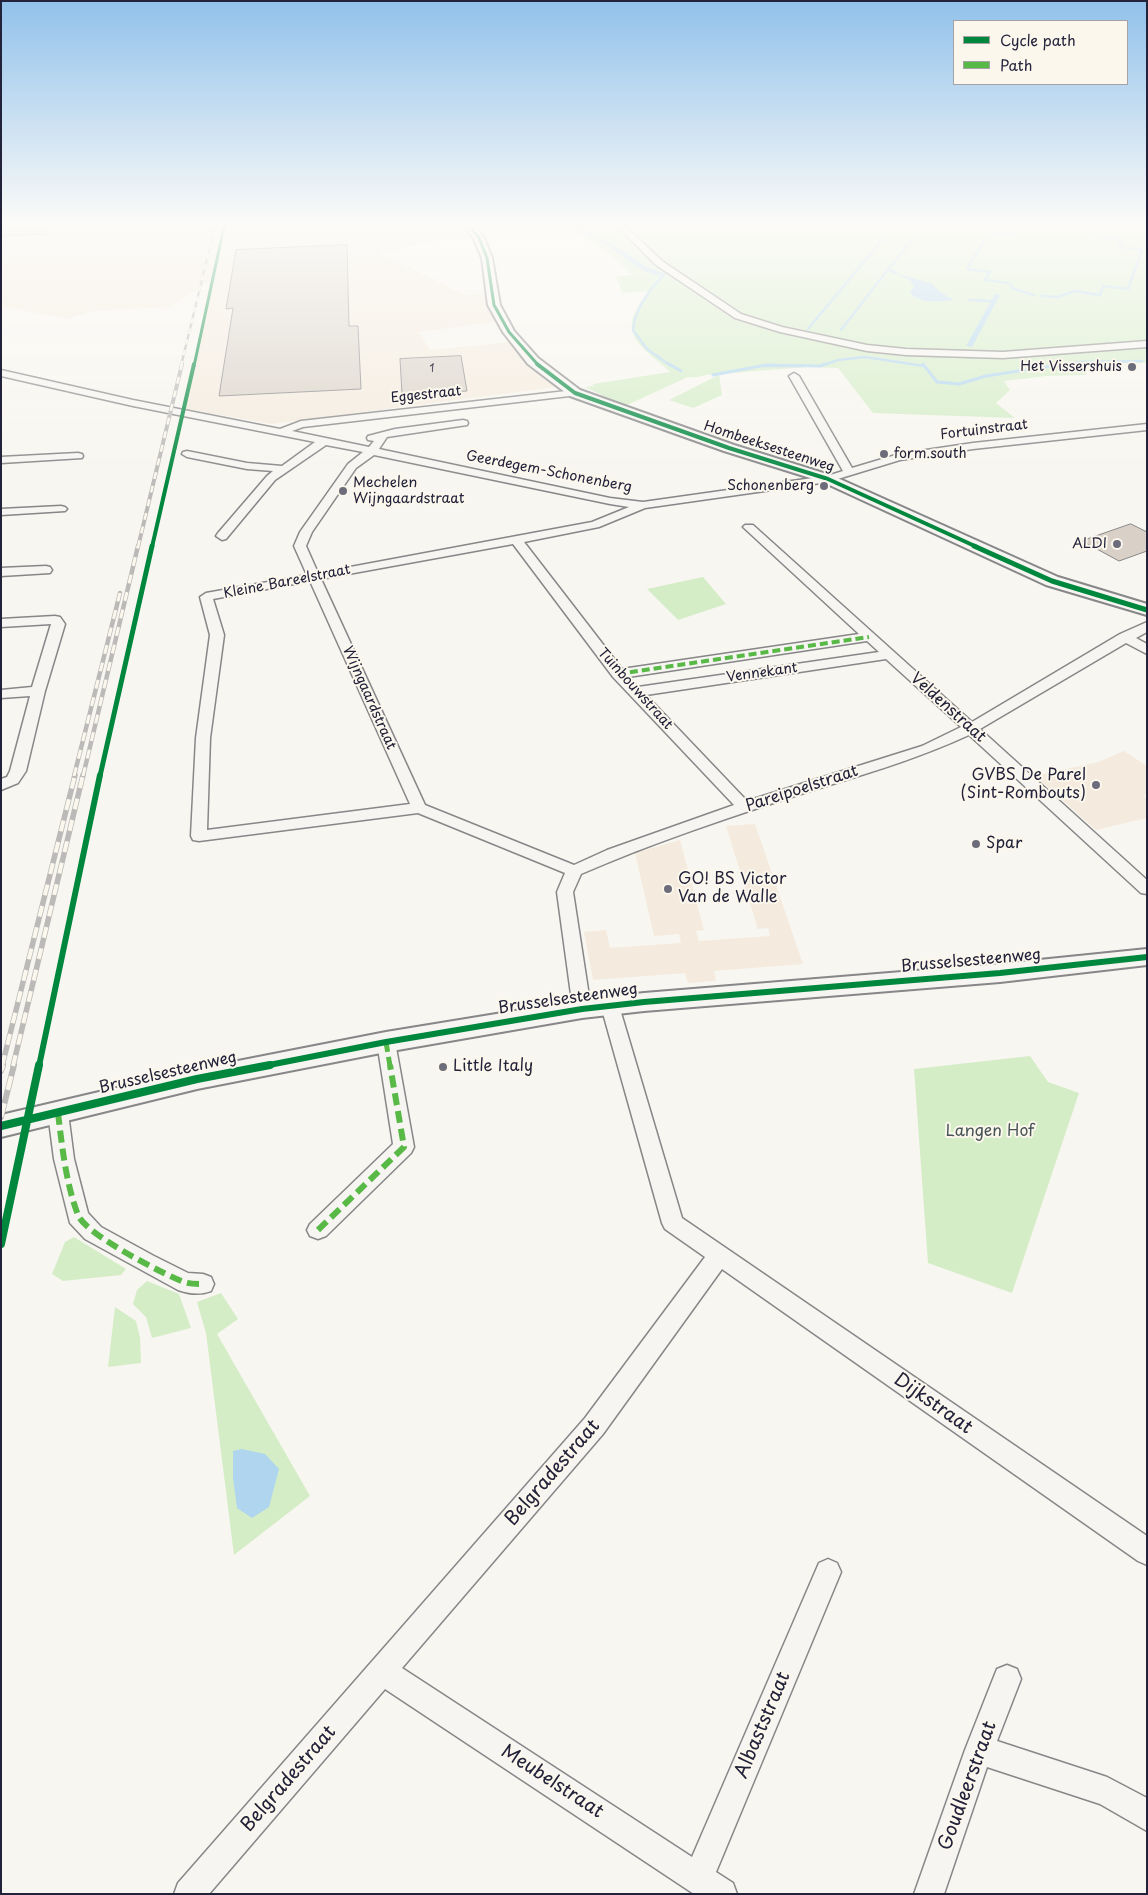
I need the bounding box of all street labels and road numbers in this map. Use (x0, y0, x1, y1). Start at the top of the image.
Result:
street label: Eggestraat (390, 383, 462, 407)
street label: Fortuinstraat (939, 416, 1029, 444)
street label: Hombeeksesteenweg (702, 418, 836, 476)
street label: Geerdegem-Schonenberg (465, 448, 633, 496)
street label: Kleine Bareelstraat (222, 561, 352, 603)
street label: Wijngaardstraat (339, 644, 399, 752)
street label: Tuinbouwstraat (594, 645, 676, 733)
street label: Vennekant (725, 660, 799, 686)
street label: Veldenstraat (906, 669, 990, 747)
street label: Pareipoelstraat (743, 762, 861, 816)
street label: Brusselsesteenweg (900, 945, 1042, 977)
street label: Brusselsesteenweg (497, 980, 639, 1018)
street label: Brusselsesteenweg (97, 1048, 239, 1098)
street label: Dijkstraat (889, 1369, 977, 1439)
street label: Belgradestraat (501, 1415, 605, 1531)
street label: Albaststraat (730, 1668, 796, 1782)
street label: Goudleerstraat (934, 1718, 1002, 1854)
street label: Belgradestraat (237, 1721, 341, 1837)
street label: Meubelstraat (496, 1740, 608, 1824)

